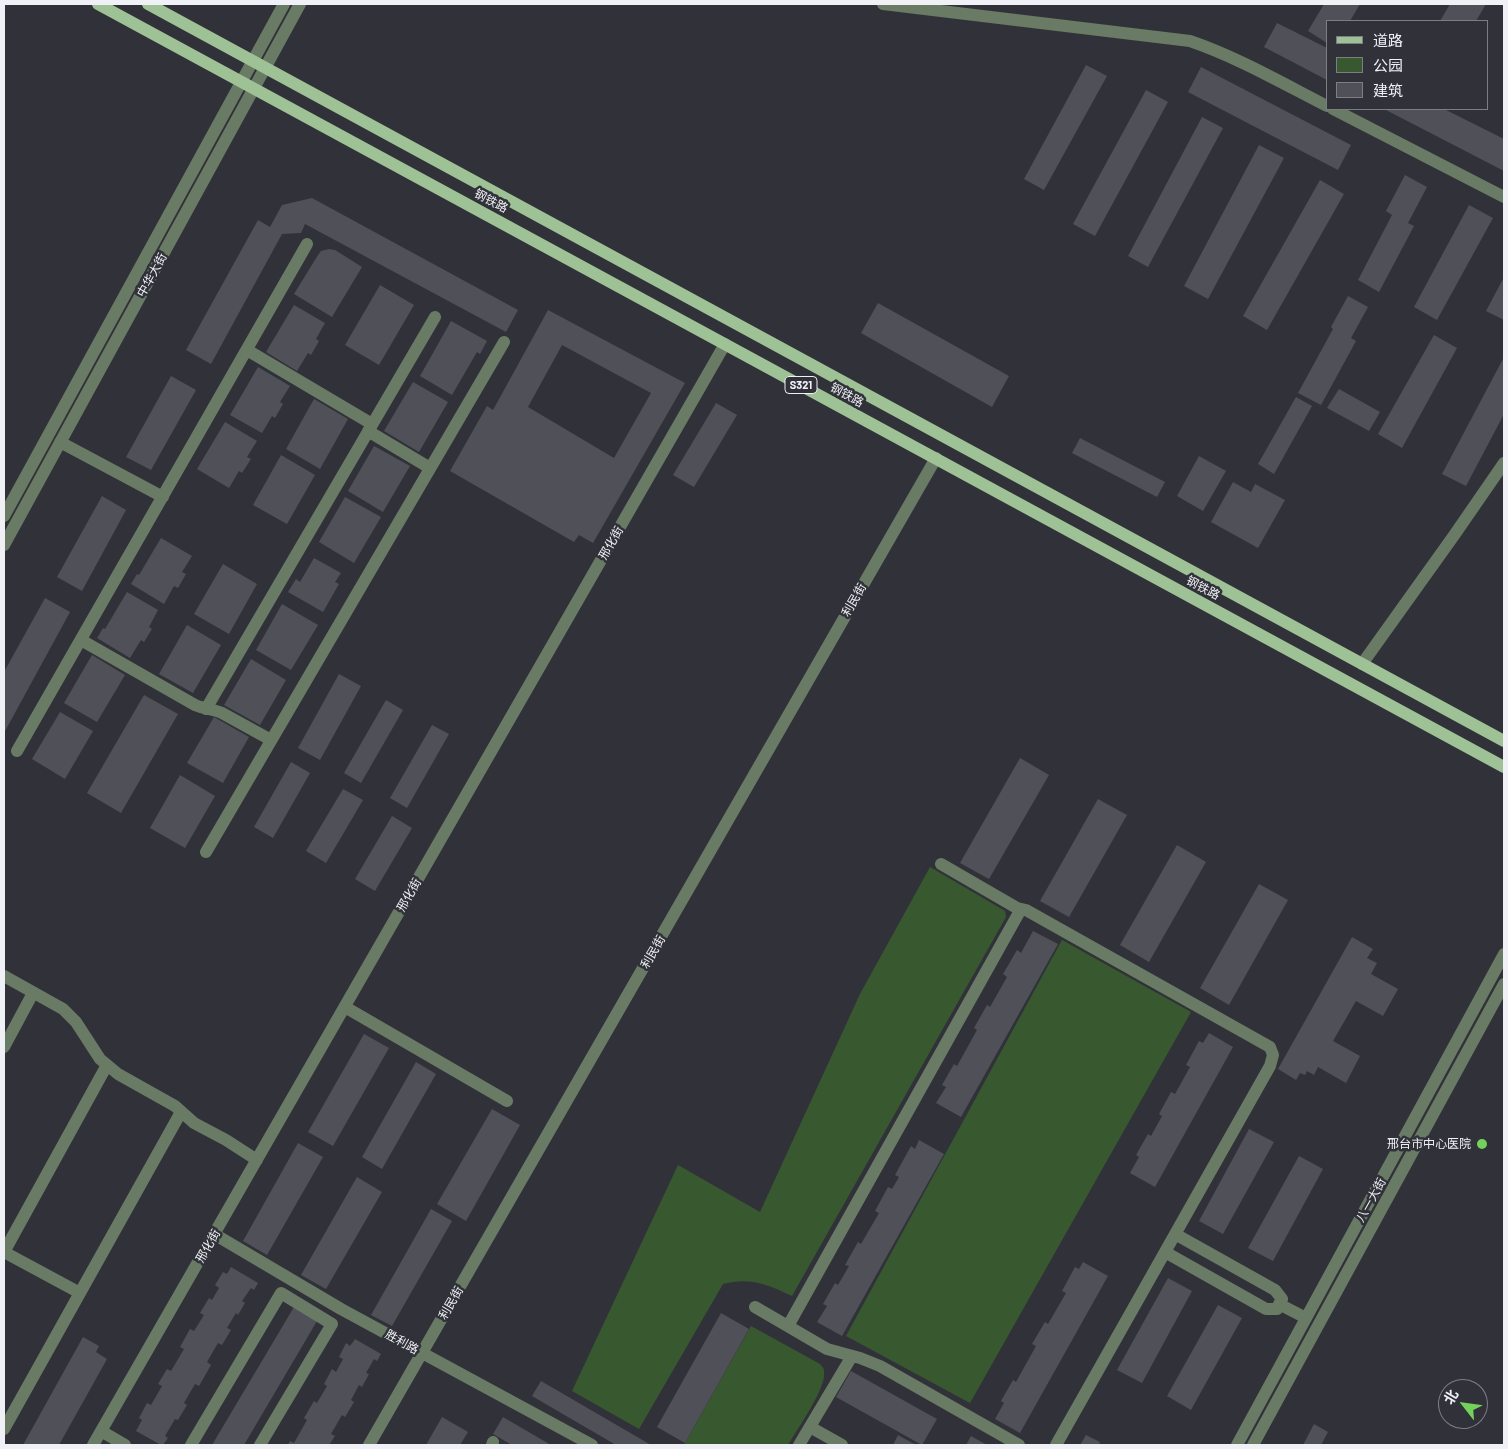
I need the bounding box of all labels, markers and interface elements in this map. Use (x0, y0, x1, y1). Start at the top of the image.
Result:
legend (1326, 20, 1488, 110)
text: 道路 (1373, 31, 1403, 49)
text: 公园 (1373, 56, 1403, 74)
text: 建筑 (1373, 81, 1403, 99)
street label: 钢铁路 (472, 186, 510, 216)
street label: 中华大街 (134, 251, 170, 299)
road number: S321 (785, 376, 817, 394)
street label: 钢铁路 (828, 380, 866, 410)
street label: 邢化街 (596, 524, 626, 562)
street label: 钢铁路 (1184, 573, 1222, 603)
street label: 利民街 (839, 581, 869, 619)
street label: 邢化街 (394, 876, 424, 914)
street label: 利民街 (638, 933, 668, 971)
place label: 邢台市中心医院 (1387, 1137, 1471, 1151)
marker: 邢台市中心医院 (1475, 1137, 1489, 1151)
street label: 八一大街 (1353, 1176, 1389, 1224)
street label: 邢化街 (193, 1227, 223, 1265)
street label: 利民街 (436, 1284, 466, 1322)
street label: 胜利路 (383, 1327, 421, 1357)
north arrow (1438, 1379, 1488, 1429)
text: 北 (1440, 1386, 1461, 1407)

